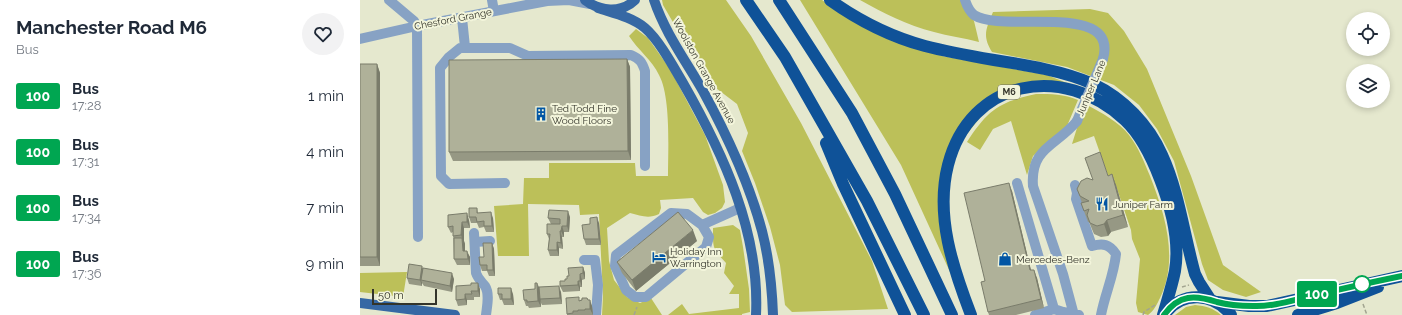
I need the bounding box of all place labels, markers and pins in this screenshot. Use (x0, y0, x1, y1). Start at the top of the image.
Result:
place label: Ted Todd Fine Wood Floors (552, 103, 617, 126)
building icon: Ted Todd Fine Wood Floors (533, 106, 549, 122)
restaurant icon: Juniper Farm (1094, 196, 1110, 212)
place label: Juniper Farm (1113, 199, 1173, 210)
place label: Holiday Inn Warrington (670, 246, 722, 269)
hotel icon: Holiday Inn Warrington (651, 249, 667, 265)
shop icon: Mercedes-Benz (997, 251, 1013, 267)
place label: Mercedes-Benz (1016, 254, 1090, 265)
unlabelled marker (1353, 275, 1371, 293)

